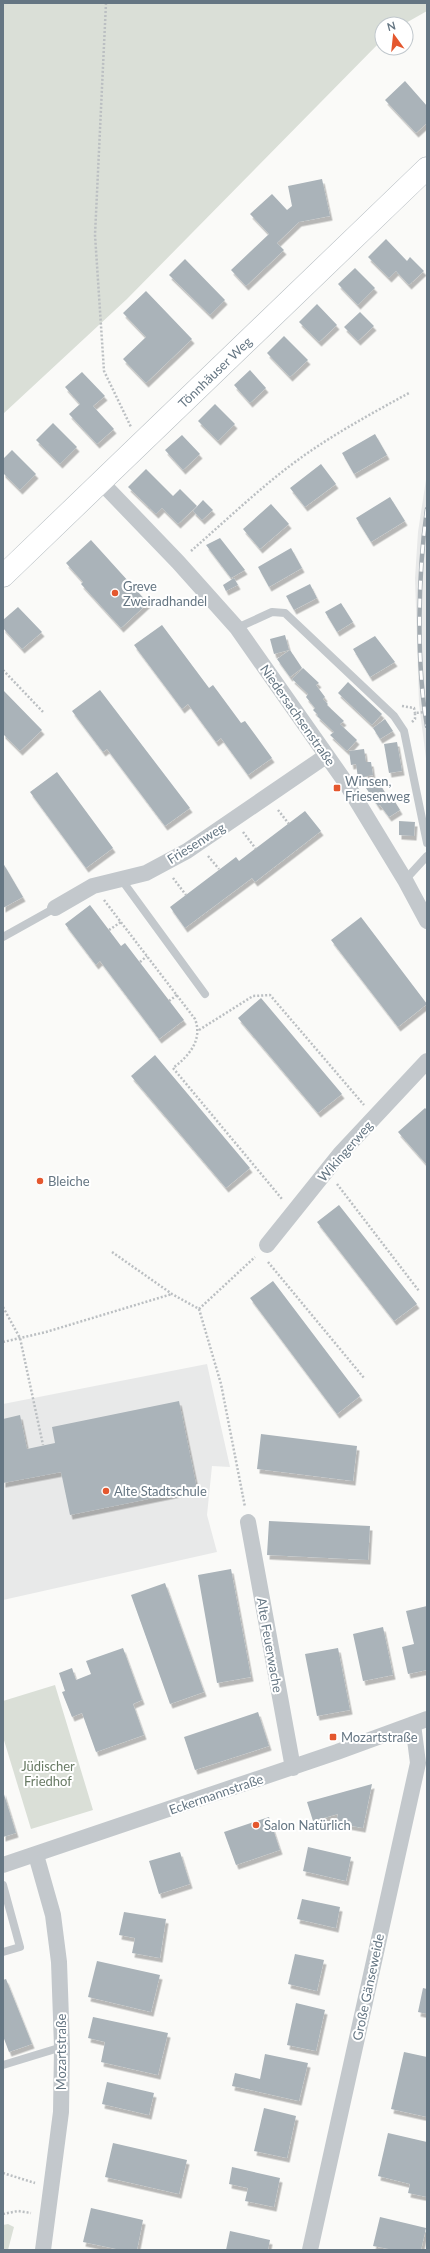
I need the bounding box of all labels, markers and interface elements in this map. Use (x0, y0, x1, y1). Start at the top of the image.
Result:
north arrow (374, 16, 414, 56)
text: N (386, 18, 397, 33)
street label: Tönnhäuser Weg (175, 333, 255, 411)
place label: Greve Zweiradhandel (123, 578, 207, 609)
marker: Greve Zweiradhandel (110, 588, 120, 598)
street label: Niedersachsenstraße (257, 661, 339, 769)
place label: Winsen, Friesenweg (345, 773, 410, 804)
marker: Winsen, Friesenweg (332, 783, 342, 793)
street label: Friesenweg (164, 819, 228, 867)
street label: Wikingerweg (314, 1117, 376, 1185)
place label: Bleiche (48, 1173, 90, 1189)
marker: Bleiche (35, 1176, 45, 1186)
place label: Alte Stadtschule (114, 1483, 207, 1499)
marker: Alte Stadtschule (101, 1486, 111, 1496)
street label: Alte Feuerwache (254, 1596, 286, 1694)
place label: Mozartstraße (341, 1729, 418, 1745)
marker: Mozartstraße (328, 1732, 338, 1742)
park label: Jüdischer Friedhof (21, 1758, 75, 1789)
street label: Eckermannstraße (167, 1770, 265, 1818)
place label: Salon Natürlich (264, 1817, 351, 1833)
marker: Salon Natürlich (251, 1820, 261, 1830)
street label: Große Gänseweide (349, 1932, 387, 2042)
street label: Mozartstraße (53, 2014, 69, 2090)

